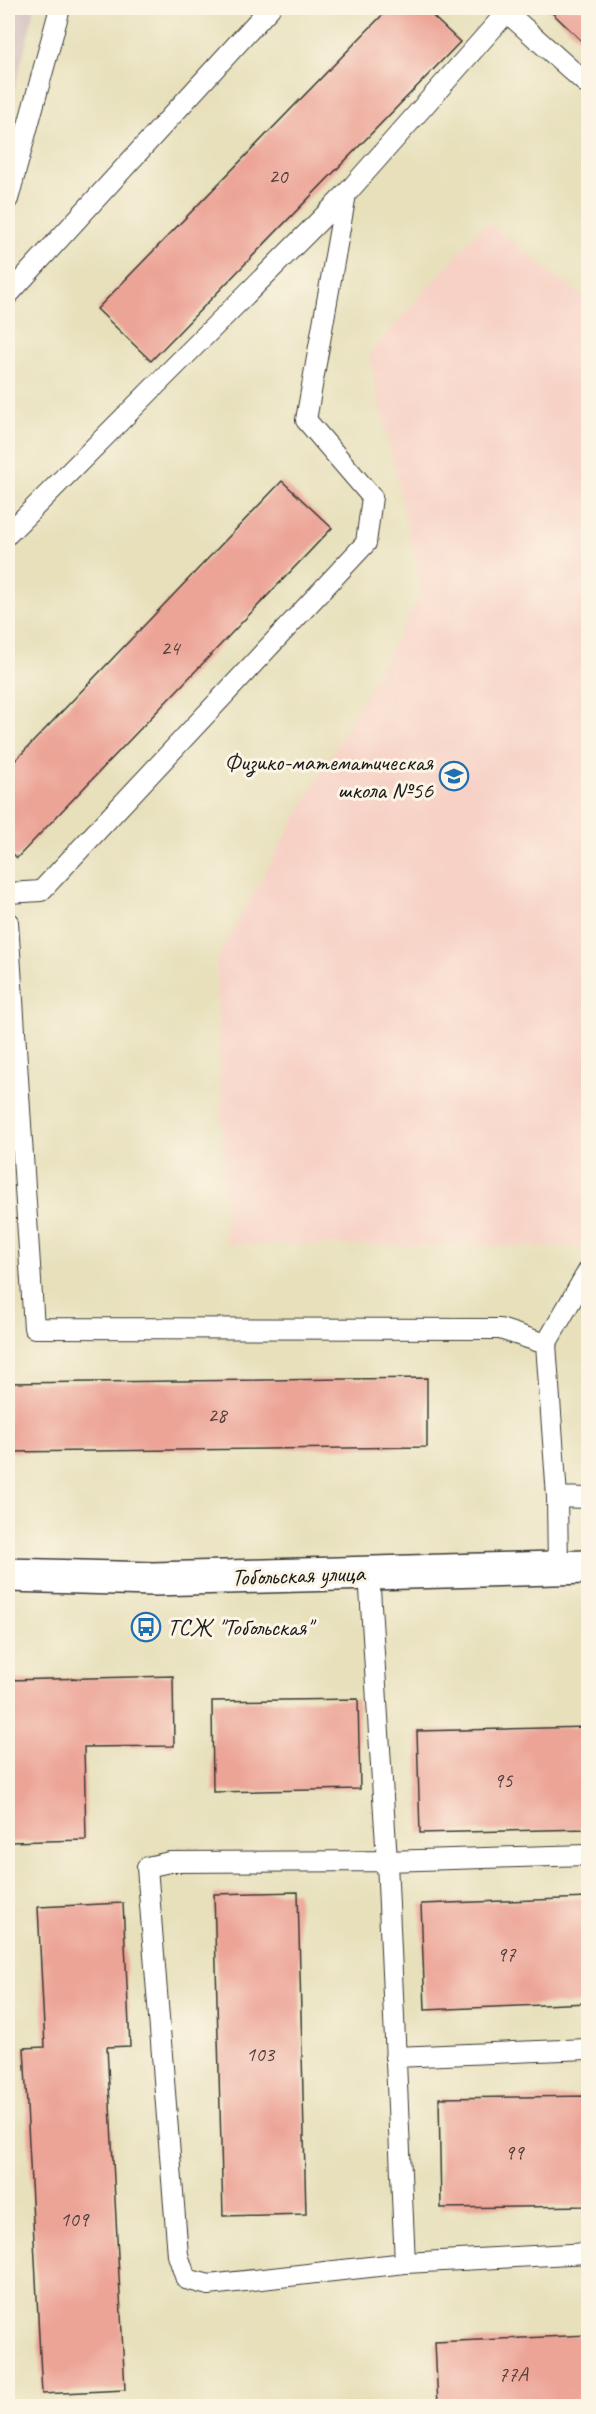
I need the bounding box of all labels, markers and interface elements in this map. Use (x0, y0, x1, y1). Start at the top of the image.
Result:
house number: 20 (269, 163, 289, 189)
house number: 24 (161, 635, 182, 661)
place label: Физико-математическая школа №56 (224, 747, 434, 805)
school or university icon: Физико-математическая школа №56 (438, 760, 470, 792)
house number: 28 (208, 1402, 229, 1428)
street label: Тобольская улица (231, 1558, 367, 1592)
bus stop icon: ТСЖ "Тобольская" (130, 1611, 162, 1643)
place label: ТСЖ "Тобольская" (167, 1612, 317, 1642)
house number: 95 (494, 1767, 514, 1793)
house number: 97 (497, 1941, 517, 1967)
house number: 103 (246, 2041, 276, 2067)
house number: 99 (505, 2139, 525, 2165)
house number: 109 (60, 2206, 90, 2232)
house number: 77А (498, 2361, 529, 2387)

